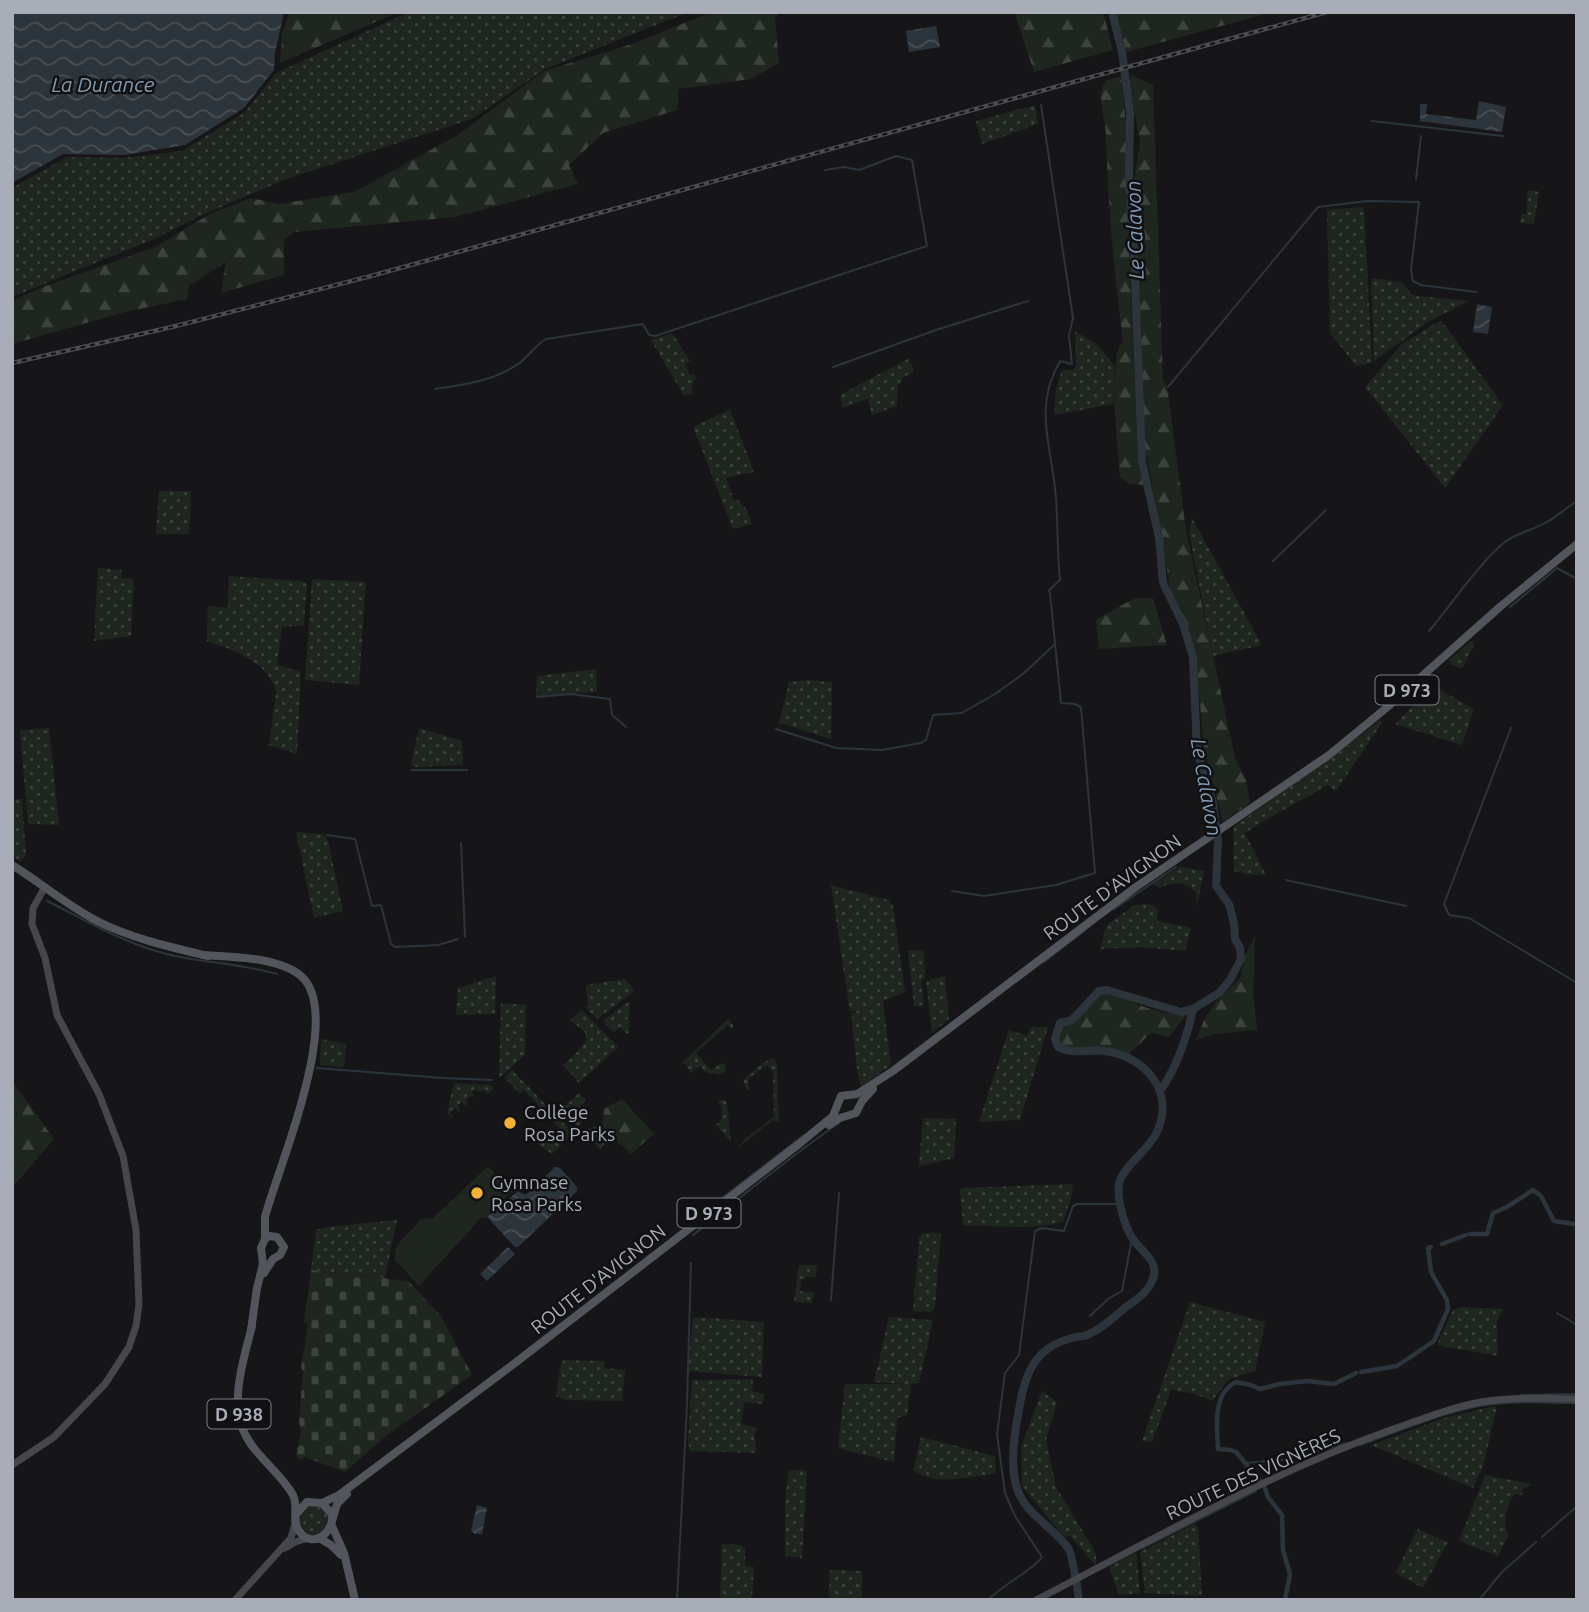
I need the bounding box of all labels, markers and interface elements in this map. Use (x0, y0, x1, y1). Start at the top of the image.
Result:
water label: La Durance (52, 72, 155, 96)
water label: Le Calavon (1120, 180, 1148, 280)
road number: D 973 (1376, 676, 1438, 704)
water label: Le Calavon (1187, 736, 1227, 838)
street label: ROUTE D'AVIGNON (1039, 830, 1185, 944)
place label: Collège Rosa Parks (524, 1101, 615, 1145)
marker: Collège Rosa Parks (502, 1115, 518, 1131)
place label: Gymnase Rosa Parks (491, 1171, 582, 1215)
marker: Gymnase Rosa Parks (469, 1185, 485, 1201)
road number: D 973 (678, 1198, 740, 1228)
street label: ROUTE D'AVIGNON (526, 1220, 670, 1338)
road number: D 938 (208, 1400, 270, 1428)
street label: ROUTE DES VIGNÈRES (1162, 1424, 1344, 1524)

